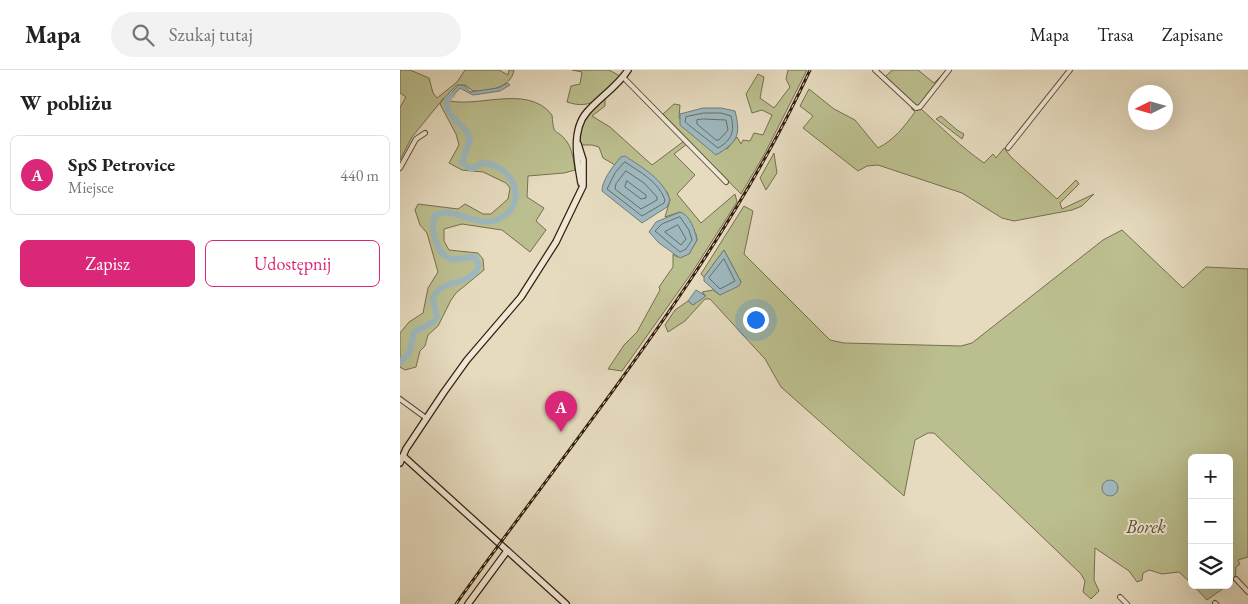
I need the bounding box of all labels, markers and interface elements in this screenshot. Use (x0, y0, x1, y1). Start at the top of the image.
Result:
search box (111, 12, 461, 57)
text: Mapa (25, 19, 81, 50)
icon: search (129, 21, 157, 49)
text: Szukaj tutaj (169, 22, 253, 47)
text: Mapa (1030, 23, 1069, 46)
text: Trasa (1097, 23, 1134, 46)
text: Zapisane (1162, 23, 1223, 46)
north arrow (1128, 85, 1173, 130)
text: W pobliżu (20, 89, 112, 116)
text: SpS Petrovice (68, 152, 175, 177)
text: A (31, 165, 43, 186)
text: 440 m (340, 165, 379, 186)
text: Miejsce (68, 177, 114, 198)
button: Zapisz (20, 240, 195, 287)
button: Udostępnij (205, 240, 380, 287)
your location (743, 307, 769, 333)
pin: A (545, 391, 577, 432)
map controls (1188, 454, 1233, 589)
button: + (1188, 454, 1233, 499)
button: − (1188, 499, 1233, 544)
park label: Borek (1125, 514, 1166, 539)
button: layers (1188, 544, 1233, 589)

